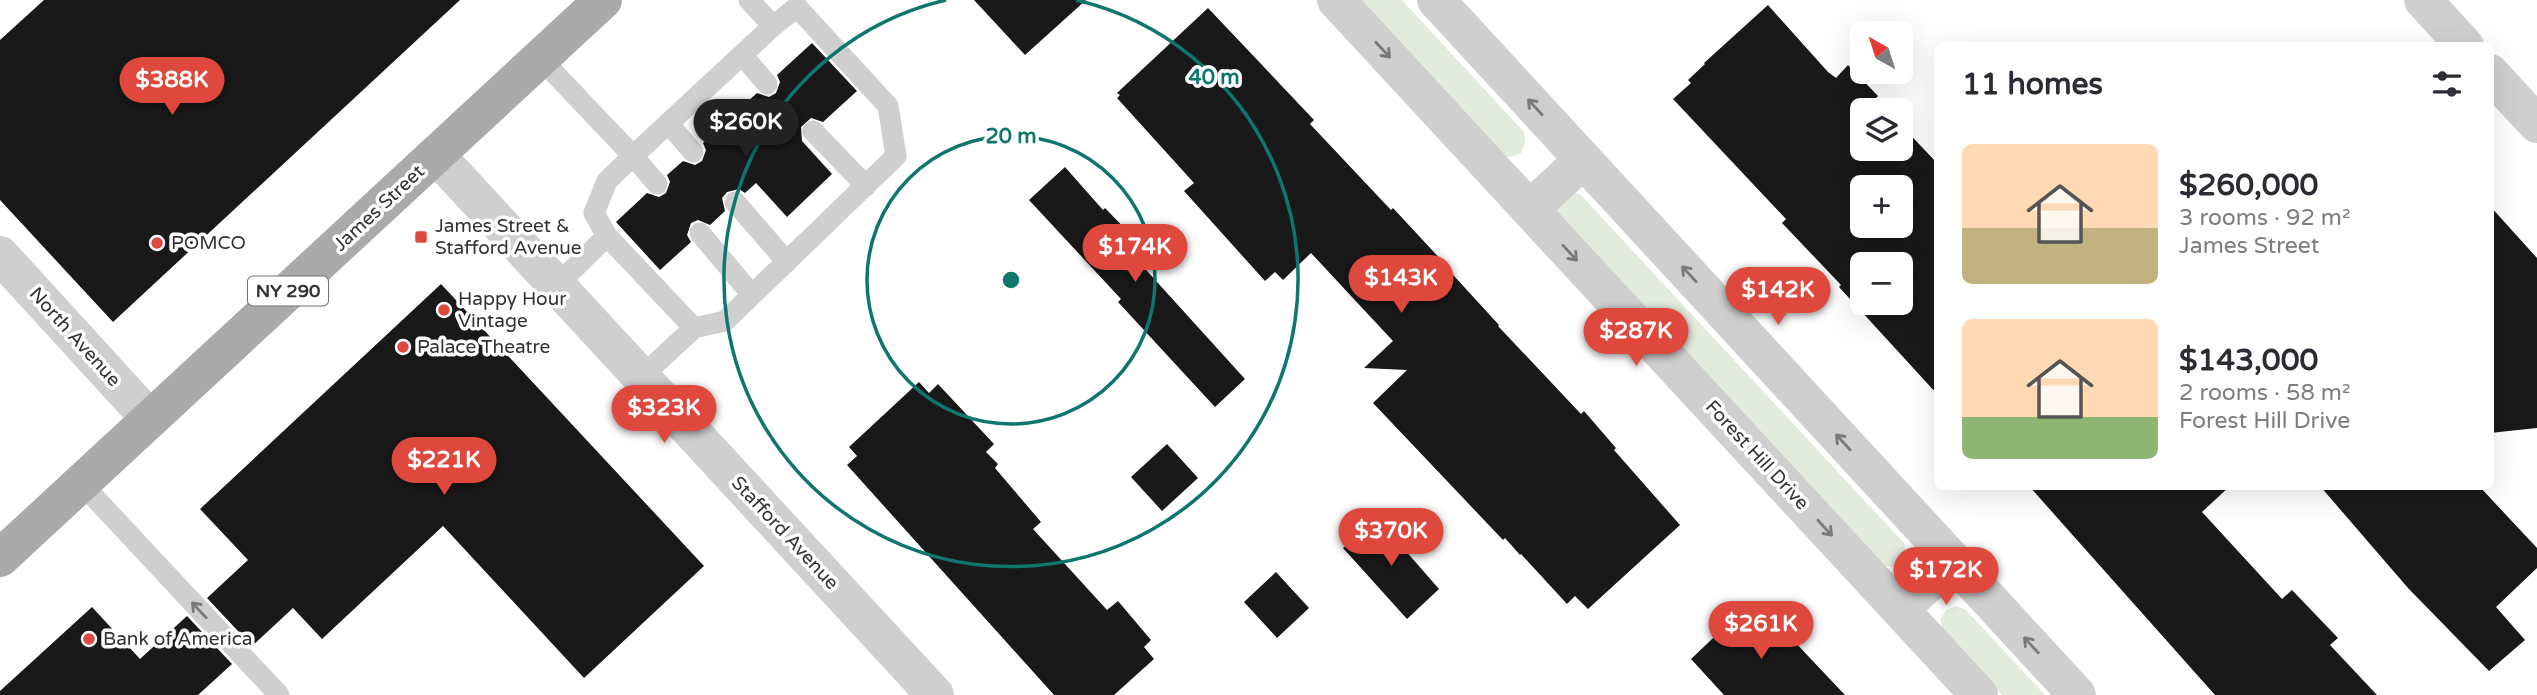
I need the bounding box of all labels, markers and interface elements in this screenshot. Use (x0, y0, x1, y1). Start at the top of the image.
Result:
north arrow (1850, 21, 1913, 84)
map controls (1850, 21, 1913, 315)
one-way arrow (1374, 41, 1391, 58)
pin: $388K (123, 58, 221, 117)
text: 40 m (1188, 65, 1240, 90)
icon: filters (2428, 65, 2466, 103)
text: $388K (136, 66, 208, 94)
text: 11 homes (1962, 66, 2103, 103)
button: layers (1850, 98, 1913, 161)
one-way arrow (1526, 99, 1543, 116)
pin: $260K (697, 100, 795, 159)
text: $260K (710, 108, 782, 136)
text: 20 m (985, 124, 1037, 149)
street label: James Street (329, 160, 429, 256)
text: $260,000 (2179, 167, 2318, 204)
icon: home (2018, 172, 2102, 256)
button: + (1850, 175, 1913, 238)
text: 3 rooms · 92 m² (2179, 204, 2350, 232)
place label: James Street & Stafford Avenue (435, 215, 582, 259)
pin: $174K (1086, 224, 1184, 284)
marker: James Street & Stafford Avenue (413, 229, 429, 245)
place label: POMCO (171, 232, 246, 254)
text: James Street (2179, 232, 2320, 260)
text: $174K (1099, 233, 1171, 261)
marker: POMCO (149, 235, 165, 251)
one-way arrow (1562, 244, 1579, 261)
button: − (1850, 252, 1913, 315)
pin: $143K (1352, 256, 1450, 315)
text: $143K (1365, 264, 1437, 292)
one-way arrow (1681, 265, 1697, 283)
centre of rings (999, 268, 1023, 292)
pin: $142K (1729, 268, 1827, 327)
road number: NY 290 (248, 276, 328, 306)
text: $142K (1742, 276, 1814, 304)
street label: North Avenue (25, 283, 125, 391)
place label: Happy Hour Vintage (458, 288, 567, 332)
marker: Happy Hour Vintage (436, 302, 452, 318)
pin: $287K (1587, 308, 1685, 368)
text: $287K (1600, 317, 1672, 345)
place label: Palace Theatre (417, 336, 550, 358)
marker: Palace Theatre (395, 339, 411, 355)
text: $143,000 (2179, 342, 2318, 379)
icon: home (2018, 347, 2102, 431)
text: 2 rooms · 58 m² (2179, 379, 2350, 407)
pin: $323K (615, 386, 713, 445)
text: $323K (628, 394, 700, 422)
street label: Forest Hill Drive (1701, 396, 1813, 514)
text: Forest Hill Drive (2179, 407, 2350, 435)
one-way arrow (1835, 433, 1851, 451)
pin: $221K (395, 438, 493, 497)
text: $221K (408, 446, 480, 474)
street label: Stafford Avenue (727, 472, 843, 594)
pin: $370K (1342, 508, 1440, 568)
text: $370K (1355, 517, 1427, 545)
one-way arrow (1816, 519, 1833, 536)
pin: $172K (1897, 548, 1995, 607)
text: $172K (1910, 556, 1982, 584)
one-way arrow (191, 601, 208, 618)
pin: $261K (1712, 602, 1810, 661)
text: $261K (1725, 610, 1797, 638)
place label: Bank of America (103, 628, 252, 650)
marker: Bank of America (81, 631, 97, 647)
one-way arrow (2022, 637, 2039, 654)

